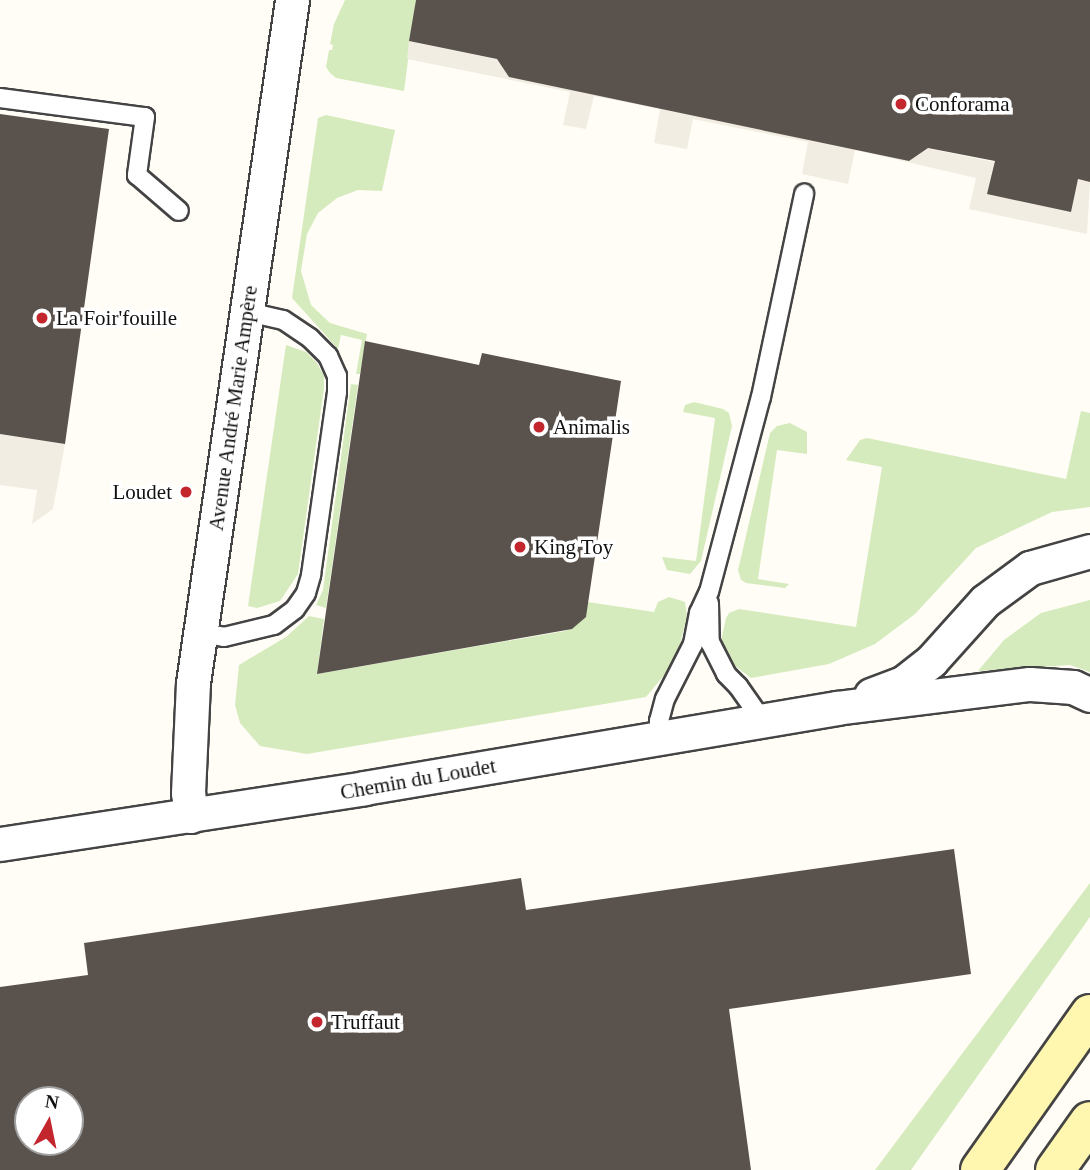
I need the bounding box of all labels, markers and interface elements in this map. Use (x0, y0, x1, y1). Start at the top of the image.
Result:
place label: Conforama (915, 91, 1009, 117)
marker: Conforama (893, 96, 909, 112)
street label: Avenue André Marie Ampère (203, 283, 263, 533)
place label: La Foir'fouille (56, 305, 177, 331)
marker: La Foir'fouille (34, 310, 50, 326)
place label: Animalis (553, 414, 630, 440)
marker: Animalis (531, 419, 547, 435)
place label: Loudet (113, 479, 172, 505)
marker: Loudet (178, 484, 194, 500)
place label: King Toy (534, 534, 614, 560)
marker: King Toy (512, 539, 528, 555)
street label: Chemin du Loudet (338, 753, 498, 805)
place label: Truffaut (331, 1009, 400, 1035)
marker: Truffaut (309, 1014, 325, 1030)
north arrow (14, 1086, 84, 1156)
text: N (44, 1090, 60, 1113)

